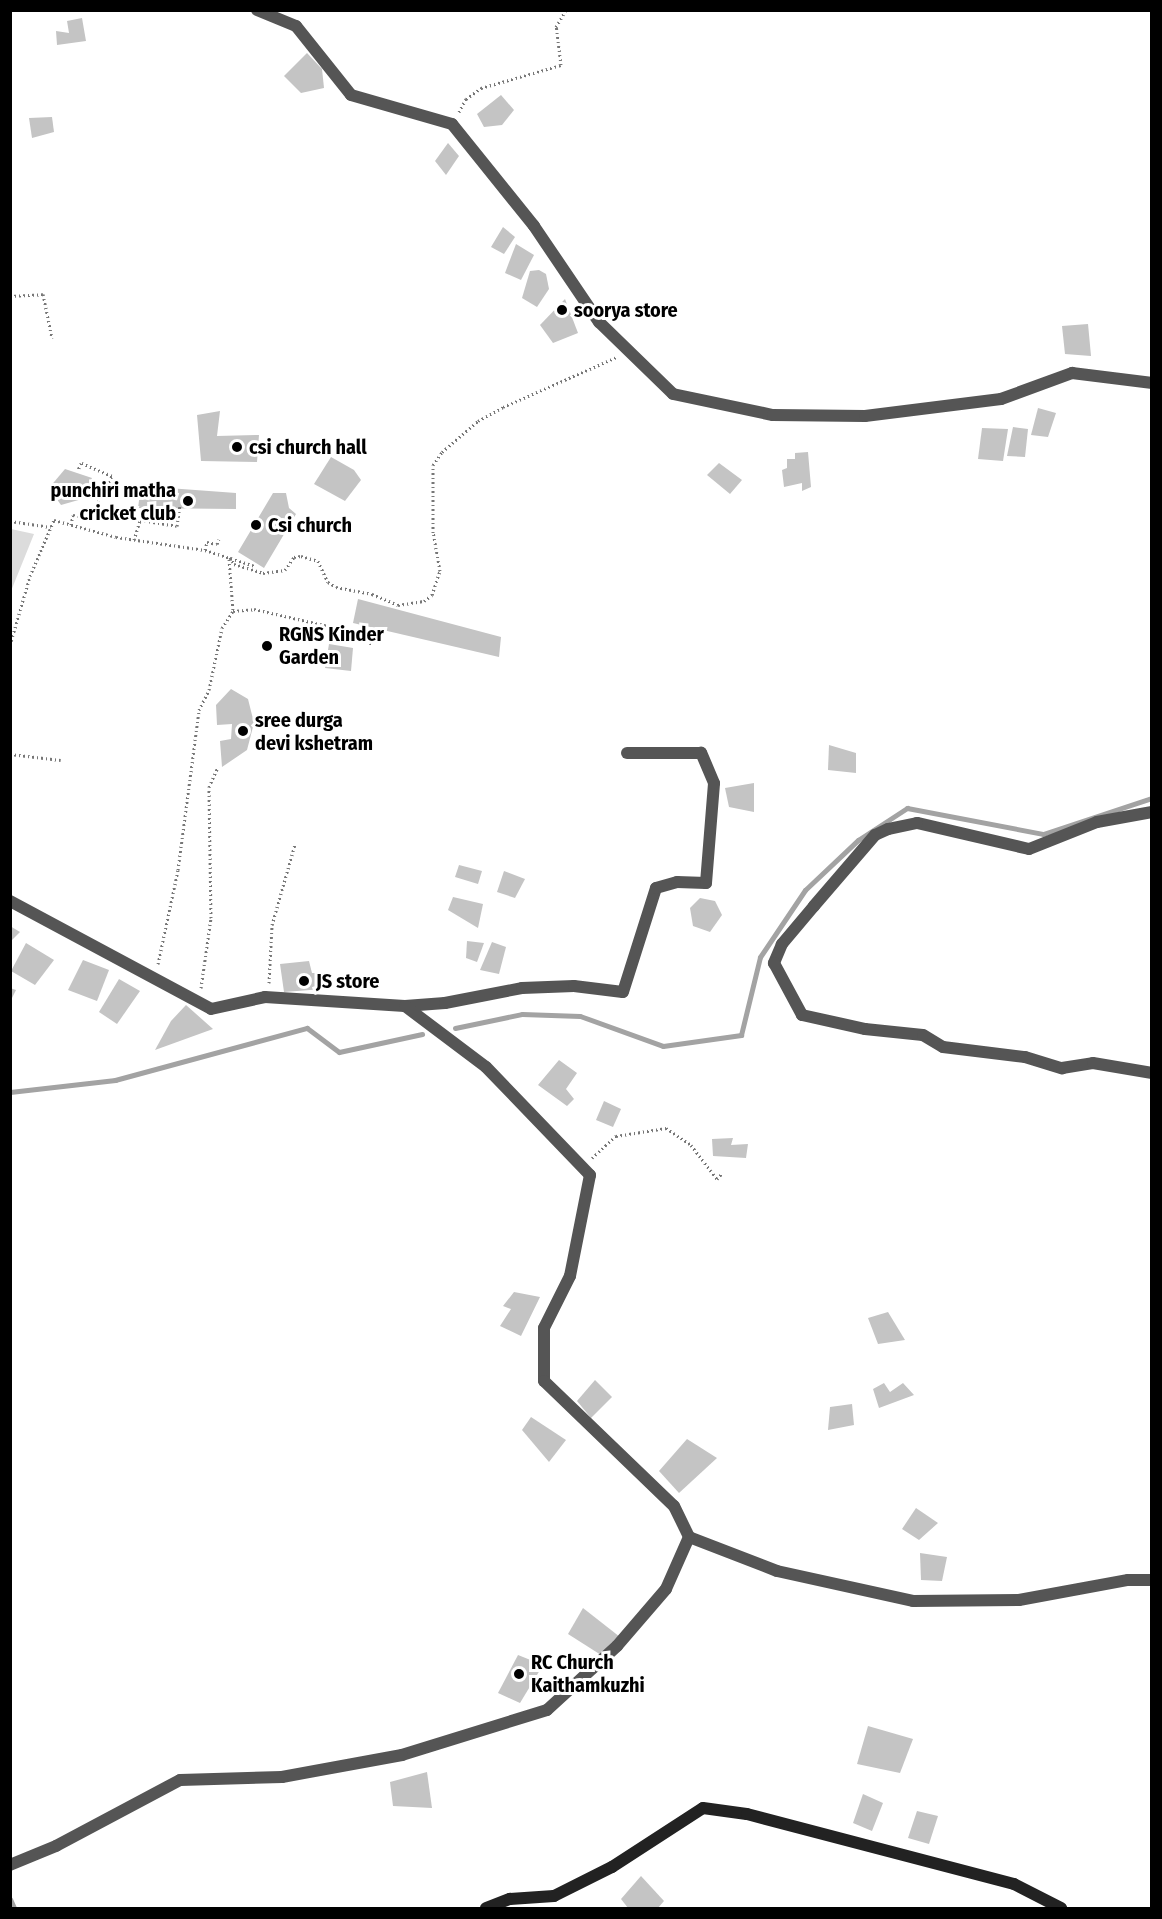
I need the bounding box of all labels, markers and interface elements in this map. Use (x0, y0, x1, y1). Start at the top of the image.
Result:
place label: soorya store (574, 298, 678, 322)
marker: soorya store (555, 303, 569, 317)
place label: csi church hall (249, 435, 367, 459)
marker: csi church hall (230, 440, 244, 454)
place label: punchiri matha cricket club (51, 478, 176, 525)
marker: punchiri matha cricket club (181, 494, 195, 508)
place label: Csi church (268, 513, 352, 537)
marker: Csi church (249, 518, 263, 532)
place label: RGNS Kinder Garden (279, 622, 384, 669)
marker: RGNS Kinder Garden (260, 639, 274, 653)
place label: sree durga devi kshetram (255, 708, 373, 755)
marker: sree durga devi kshetram (236, 724, 250, 738)
place label: JS store (316, 969, 379, 993)
marker: JS store (297, 974, 311, 988)
place label: RC Church Kaithamkuzhi (531, 1650, 645, 1697)
marker: RC Church Kaithamkuzhi (512, 1667, 526, 1681)

